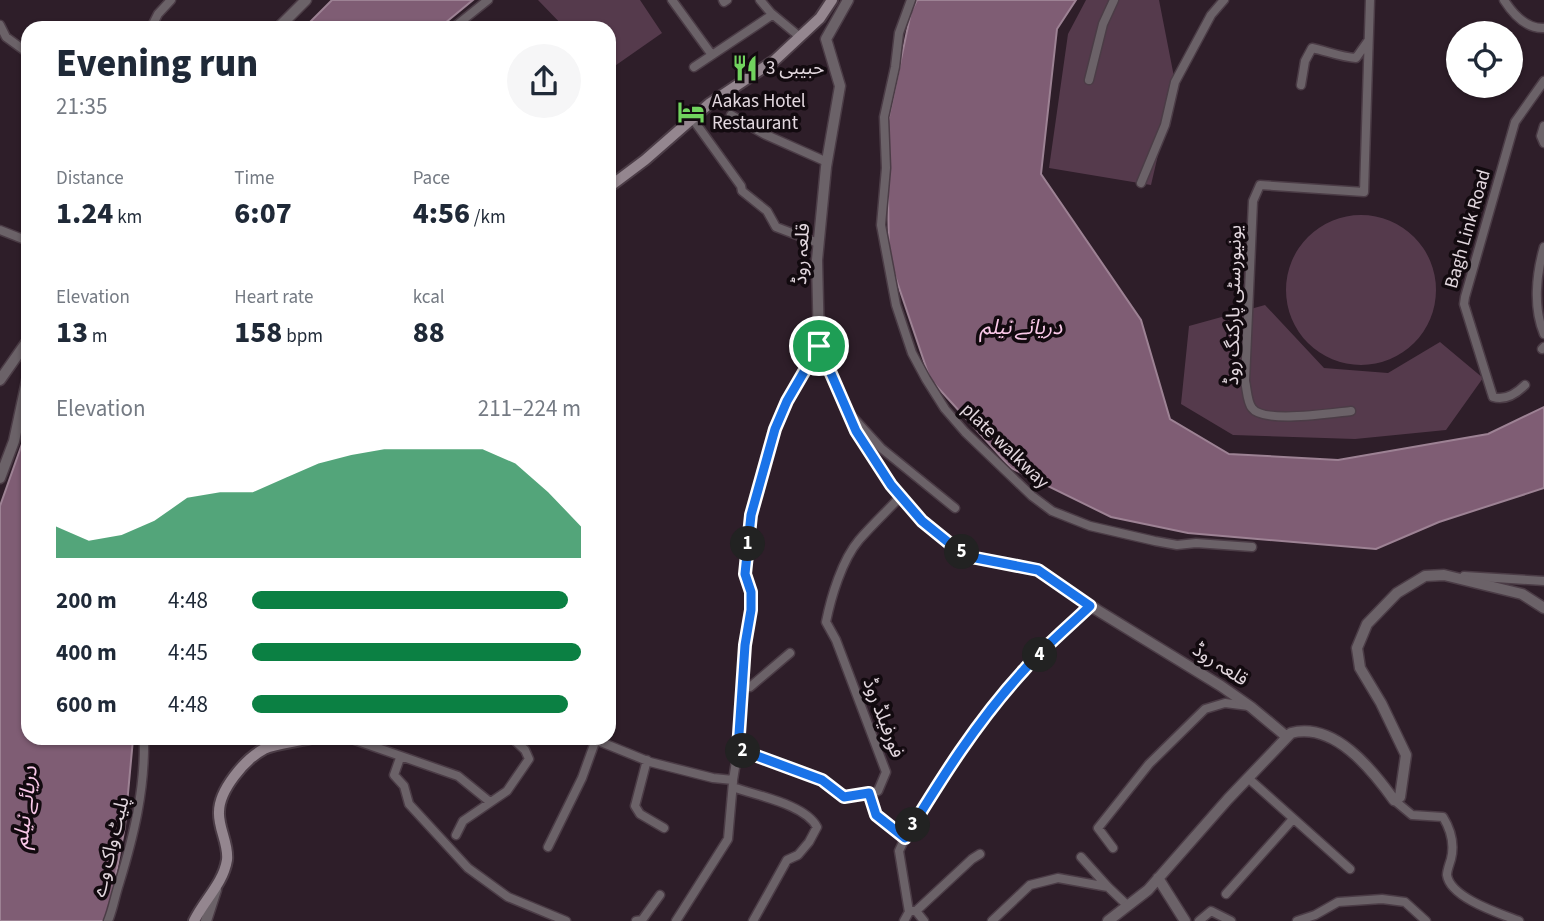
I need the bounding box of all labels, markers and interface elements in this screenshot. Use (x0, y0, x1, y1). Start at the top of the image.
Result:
map controls (1446, 21, 1523, 98)
button: locate (1446, 21, 1523, 98)
text: Evening run (56, 37, 258, 91)
button: share (507, 44, 581, 118)
restaurant icon: حبیبی 3 (730, 53, 760, 83)
place label: حبیبی 3 (766, 55, 825, 82)
place label: Aakas Hotel Restaurant (712, 88, 806, 137)
text: 21:35 (56, 90, 107, 123)
hotel icon: Aakas Hotel Restaurant (676, 97, 706, 127)
text: Distance (56, 165, 124, 192)
text: Time (234, 165, 274, 192)
text: Pace (413, 165, 450, 192)
street label: Bagh Link Road (1438, 166, 1498, 292)
text: 1.24 (56, 192, 113, 235)
text: 6:07 (234, 192, 292, 235)
text: 4:56 (413, 192, 470, 235)
text: km (113, 204, 142, 231)
text: /km (470, 204, 506, 231)
street label: قلعہ روڈ (787, 223, 817, 285)
street label: یونیورسٹی پارکنگ روڈ (1219, 224, 1249, 386)
text: Elevation (56, 284, 130, 311)
text: Heart rate (234, 284, 313, 311)
text: kcal (413, 284, 445, 311)
text: 13 (56, 311, 88, 354)
text: 158 (234, 311, 282, 354)
text: 88 (413, 311, 445, 354)
water label: دریائے نیلم (979, 312, 1063, 343)
pin (789, 316, 849, 376)
text: m (88, 323, 108, 350)
text: bpm (282, 323, 323, 350)
icon: arrive (800, 327, 838, 365)
text: Elevation (56, 392, 146, 425)
text: 211–224 m (478, 392, 581, 425)
street label: plate walkway (955, 397, 1055, 495)
pin: 1 (730, 526, 766, 562)
text: 1 (742, 530, 753, 557)
pin: 5 (944, 534, 979, 570)
text: 5 (956, 538, 967, 565)
text: 200 m (56, 584, 117, 617)
text: 4:48 (168, 584, 208, 617)
text: 400 m (56, 636, 117, 669)
text: 4:45 (168, 636, 208, 669)
street label: قلعہ روڈ (1187, 637, 1253, 693)
pin: 4 (1023, 638, 1058, 672)
text: 4 (1034, 641, 1045, 668)
street label: فورفیلڈ روڈ (855, 674, 911, 762)
text: 600 m (56, 688, 117, 721)
text: 4:48 (168, 688, 208, 721)
pin: 2 (726, 734, 760, 768)
text: 2 (737, 737, 748, 764)
water label: دریائے نیلم (5, 763, 46, 851)
street label: پلیٹ واک وے (85, 794, 137, 900)
pin: 3 (895, 808, 930, 842)
text: 3 (907, 811, 918, 838)

